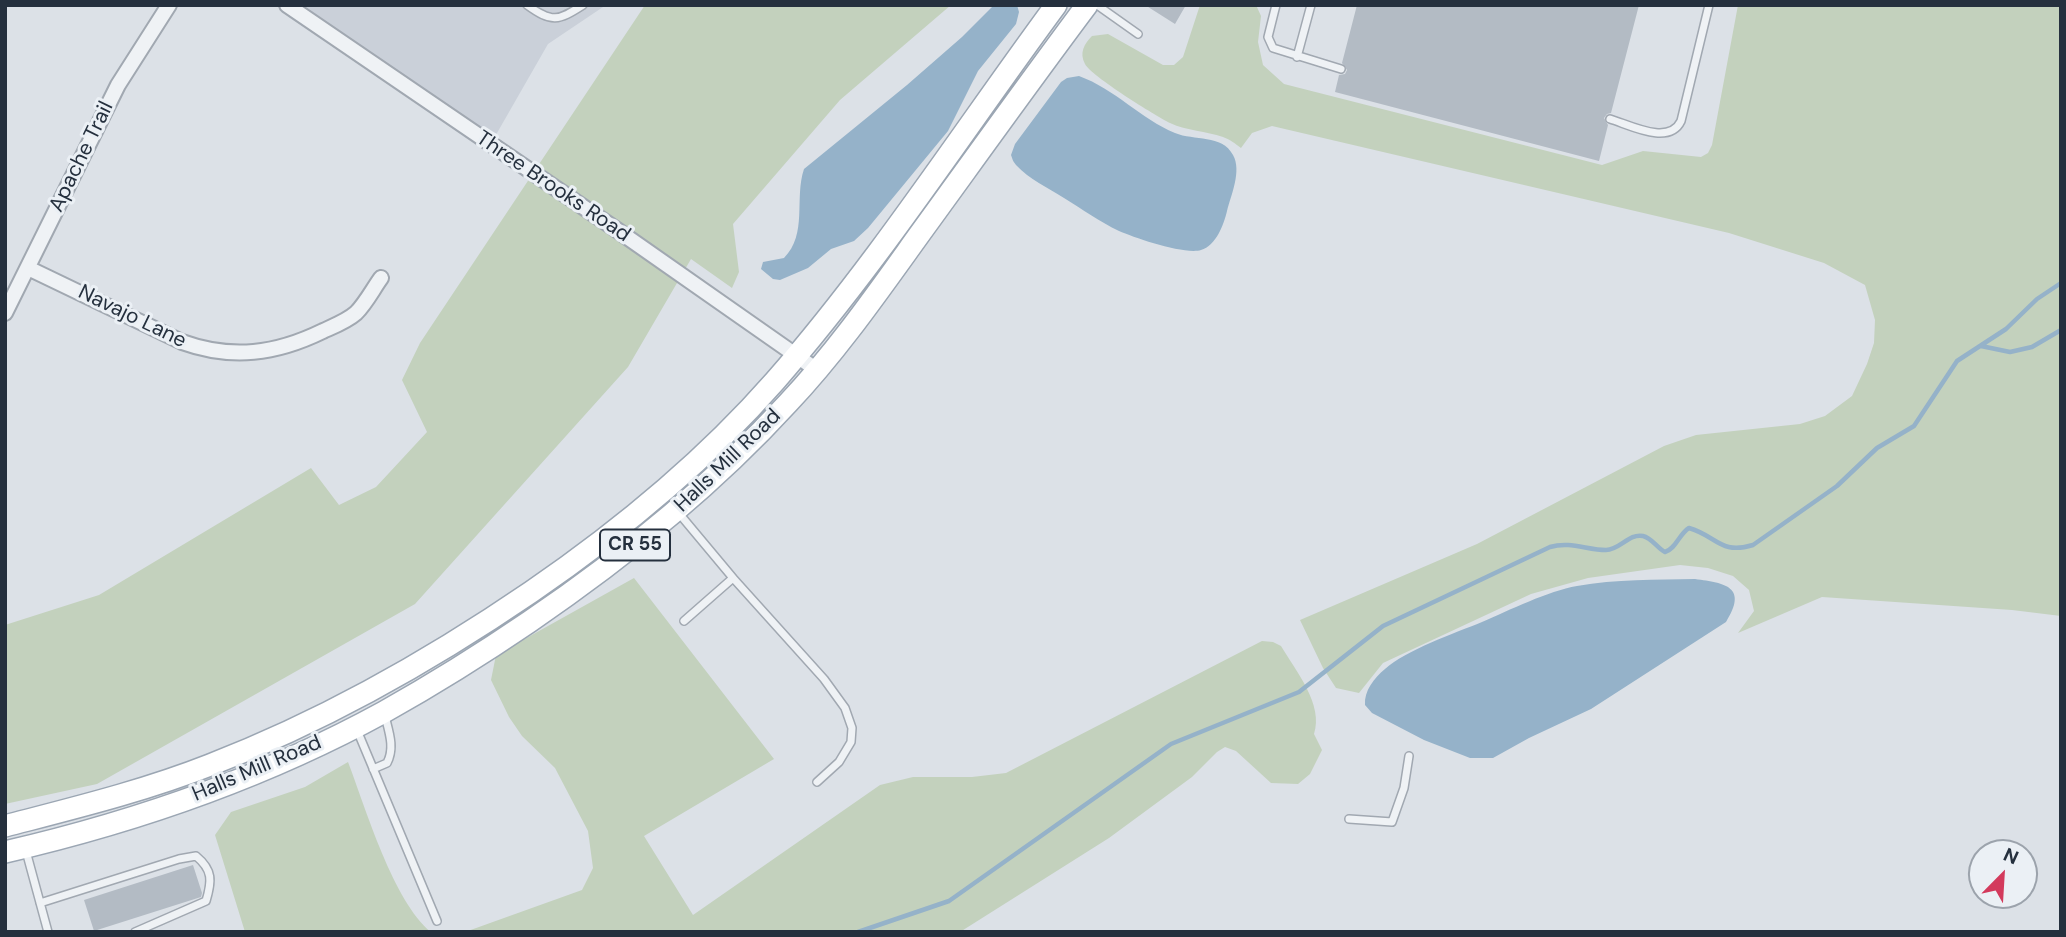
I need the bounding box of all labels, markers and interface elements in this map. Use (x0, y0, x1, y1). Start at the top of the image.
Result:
street label: Apache Trail (44, 98, 120, 216)
street label: Three Brooks Road (471, 126, 635, 248)
street label: Navajo Lane (74, 280, 190, 354)
street label: Halls Mill Road (670, 404, 786, 518)
road number: CR 55 (600, 530, 670, 560)
street label: Halls Mill Road (189, 730, 325, 808)
north arrow (1968, 839, 2038, 909)
text: N (2000, 842, 2022, 870)

